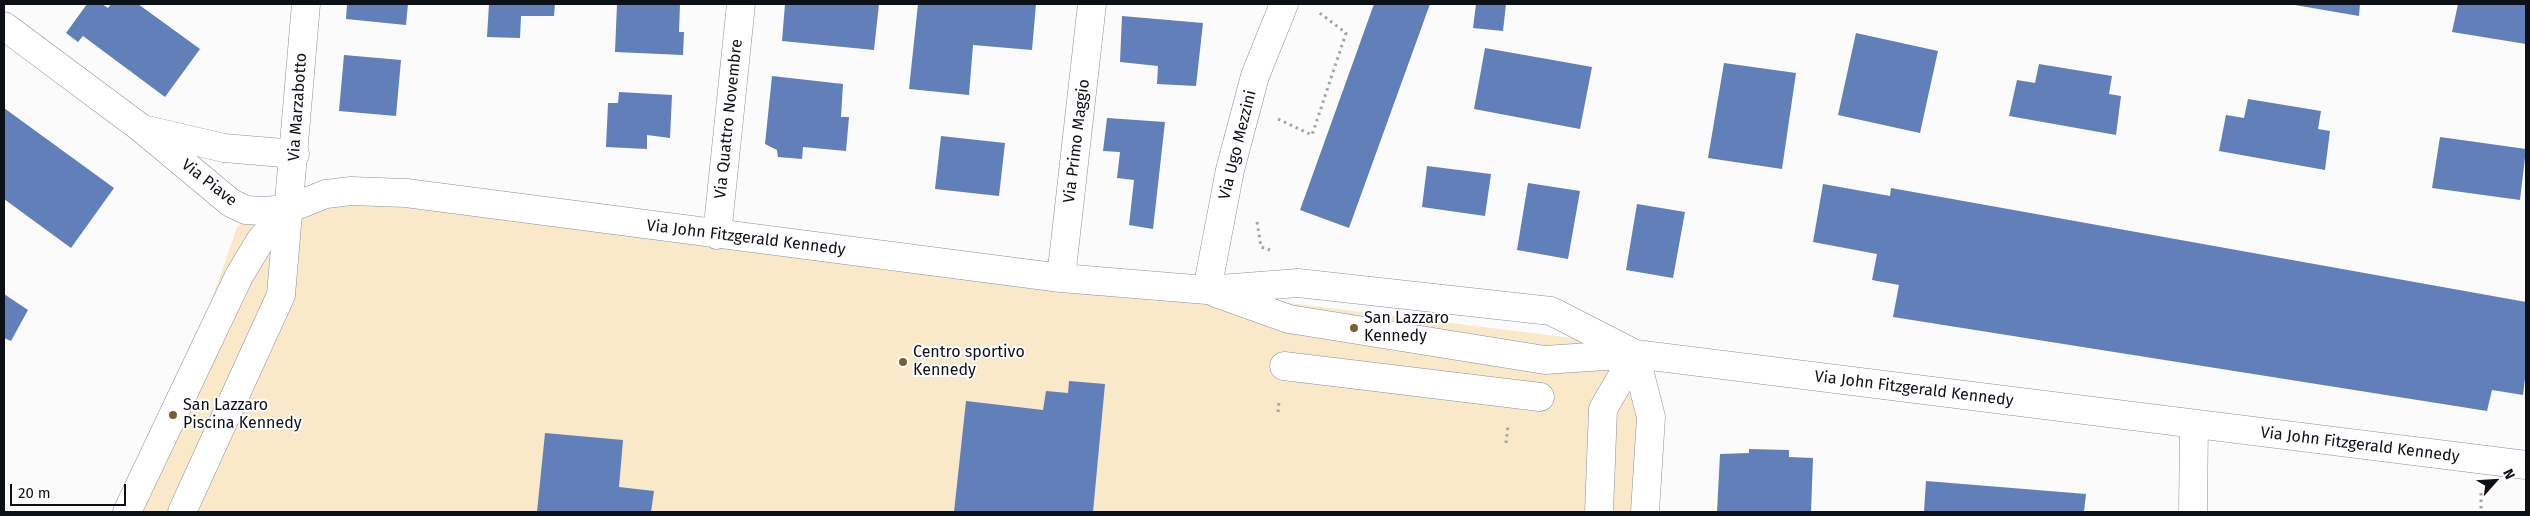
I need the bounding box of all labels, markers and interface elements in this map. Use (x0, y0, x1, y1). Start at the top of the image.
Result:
street label: Via Quattro Novembre (711, 38, 747, 200)
street label: Via Marzabotto (285, 52, 311, 162)
street label: Via Primo Maggio (1060, 78, 1094, 204)
street label: Via Ugo Mezzini (1215, 88, 1261, 202)
street label: Via Piave (177, 155, 241, 211)
street label: Via John Fitzgerald Kennedy (645, 216, 847, 260)
place label: San Lazzaro Kennedy (1364, 309, 1449, 347)
marker: San Lazzaro Kennedy (1348, 322, 1360, 334)
place label: Centro sportivo Kennedy (913, 343, 1025, 381)
marker: Centro sportivo Kennedy (897, 356, 909, 368)
street label: Via John Fitzgerald Kennedy (1813, 367, 2015, 411)
place label: San Lazzaro Piscina Kennedy (183, 396, 302, 434)
marker: San Lazzaro Piscina Kennedy (167, 409, 179, 421)
street label: Via John Fitzgerald Kennedy (2259, 423, 2461, 467)
north arrow (2470, 456, 2520, 506)
text: N (2499, 466, 2519, 482)
scale bar (12, 474, 129, 506)
text: 20 m (18, 484, 51, 502)

